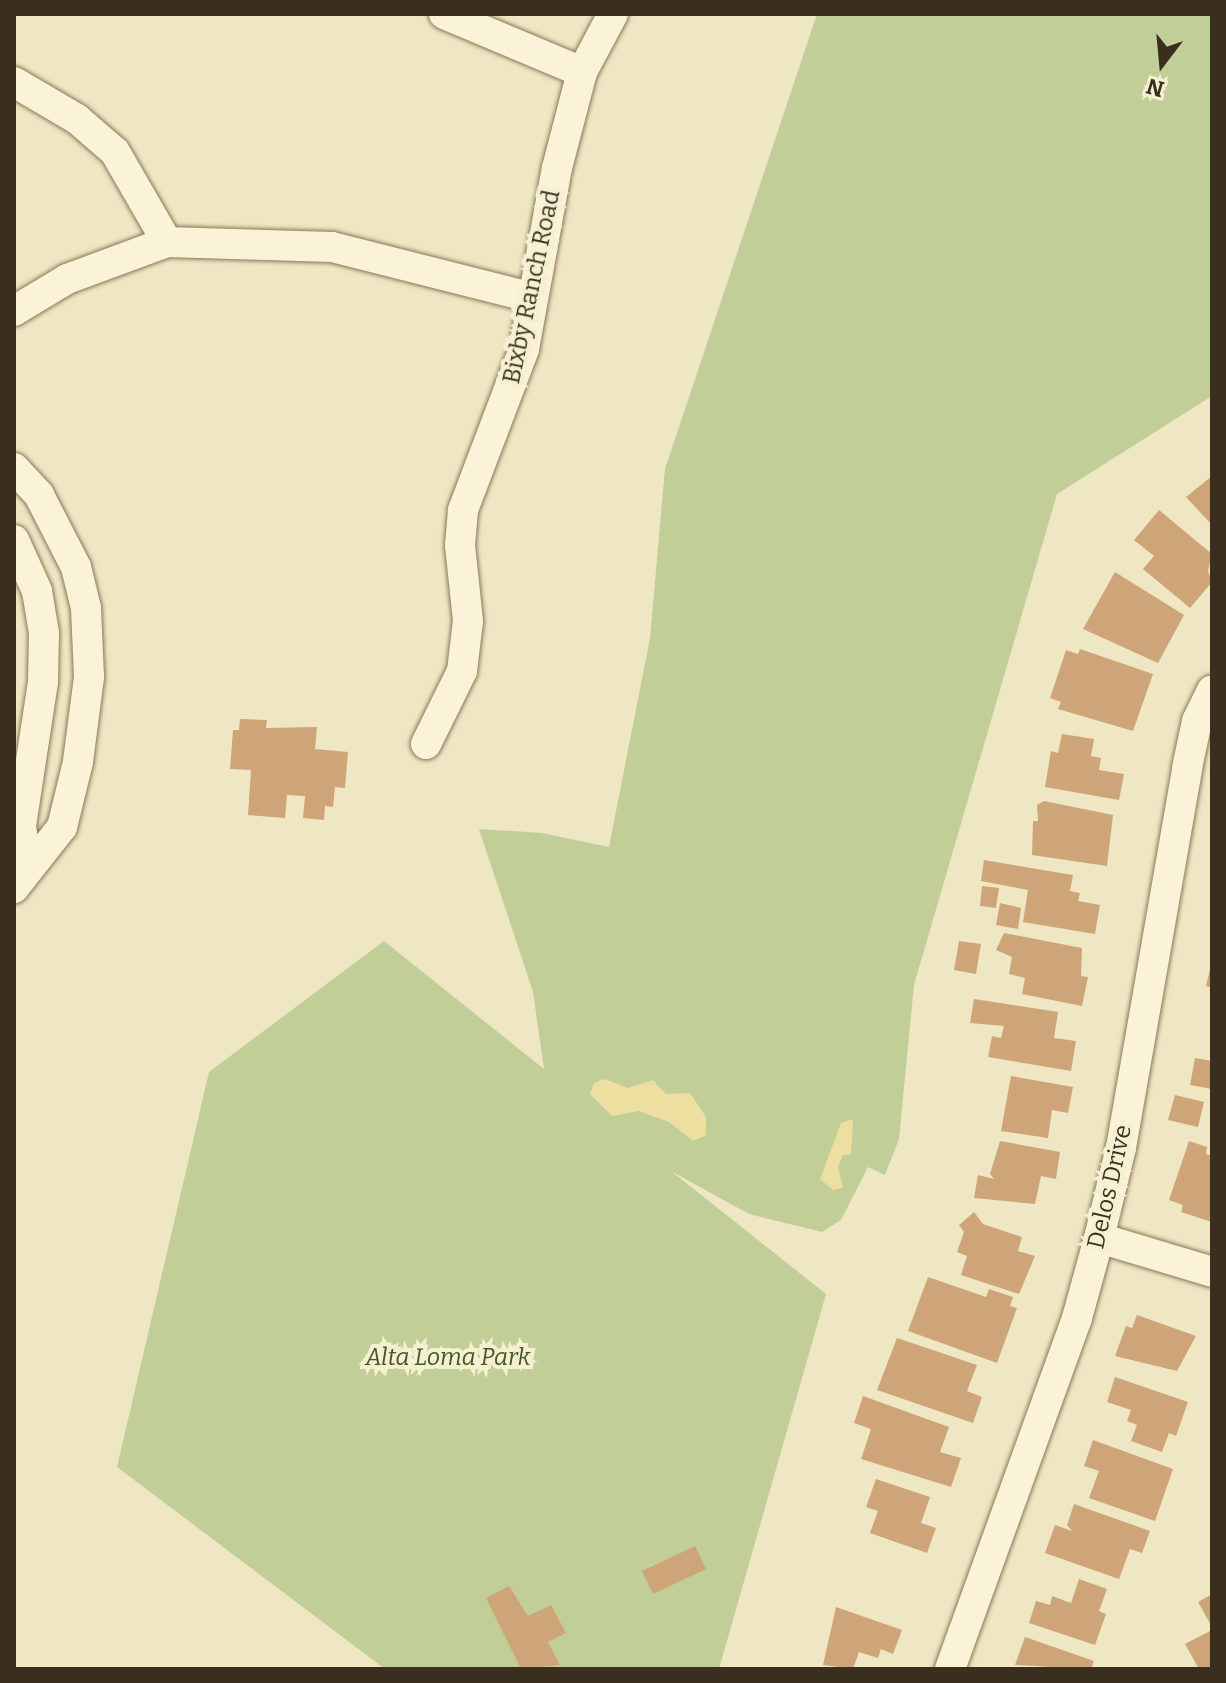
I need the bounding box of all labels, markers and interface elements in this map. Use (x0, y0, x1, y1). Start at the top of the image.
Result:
north arrow (1122, 24, 1202, 104)
text: N (1143, 72, 1167, 103)
street label: Bixby Ranch Road (497, 188, 567, 386)
street label: Delos Drive (1082, 1122, 1138, 1252)
park label: Alta Loma Park (365, 1344, 531, 1372)

